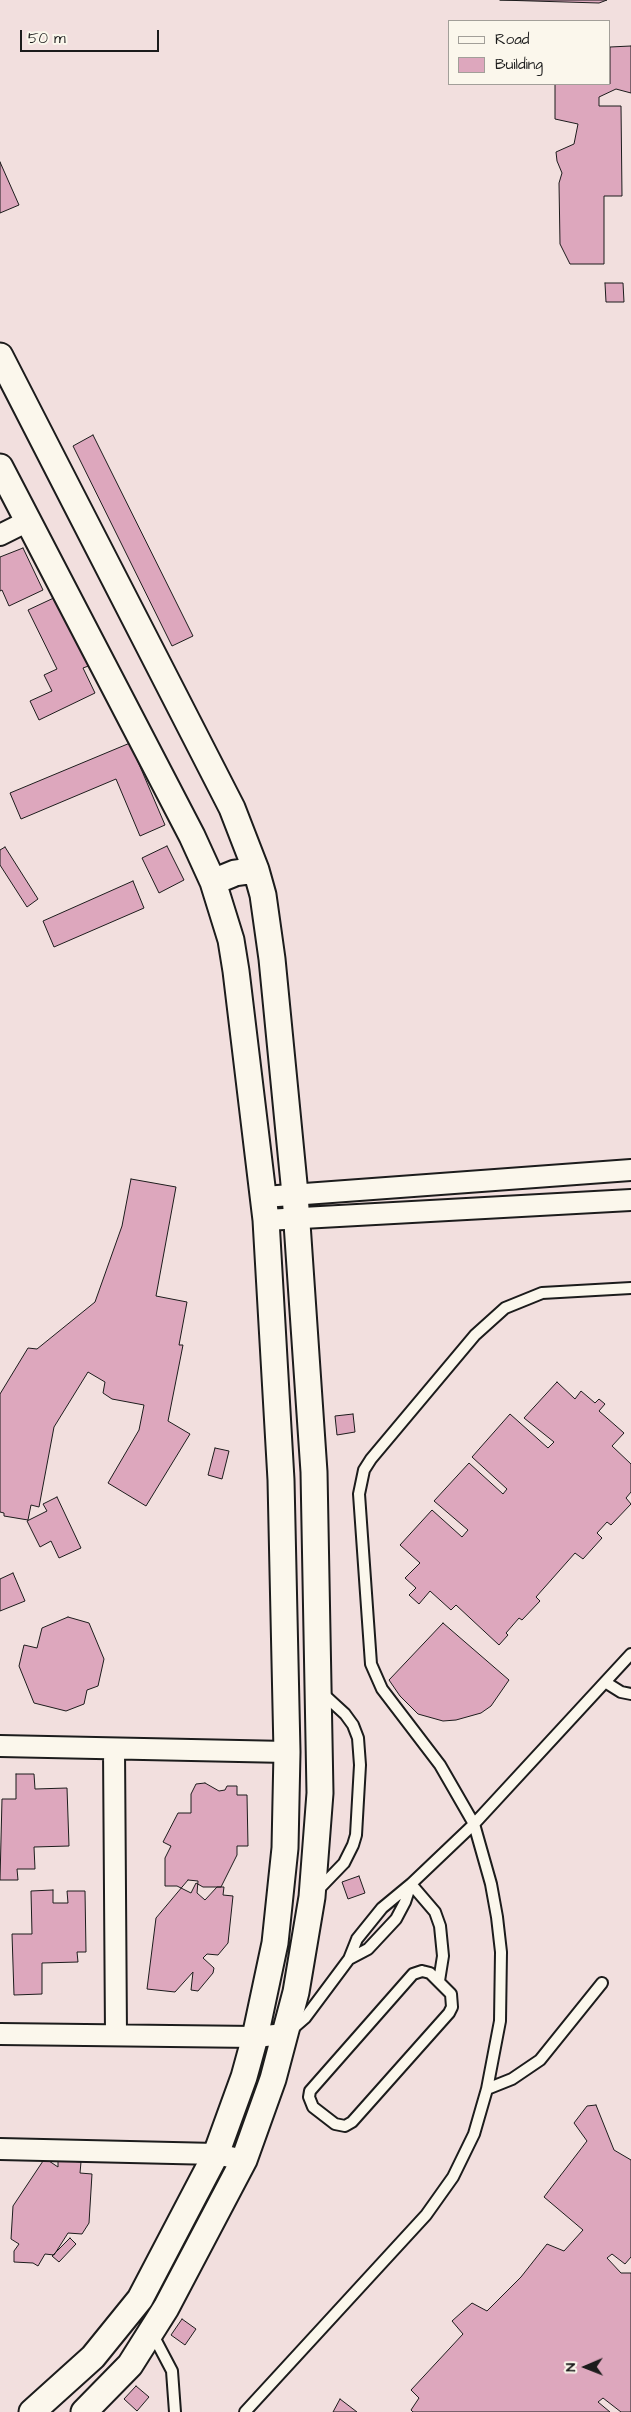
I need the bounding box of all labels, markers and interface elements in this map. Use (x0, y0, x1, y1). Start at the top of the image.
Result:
scale bar (22, 20, 161, 52)
legend (448, 20, 611, 85)
text: 50 m (28, 28, 66, 49)
text: Road (495, 29, 529, 50)
text: Building (495, 54, 543, 75)
north arrow (561, 2342, 611, 2392)
text: N (561, 2363, 581, 2372)

